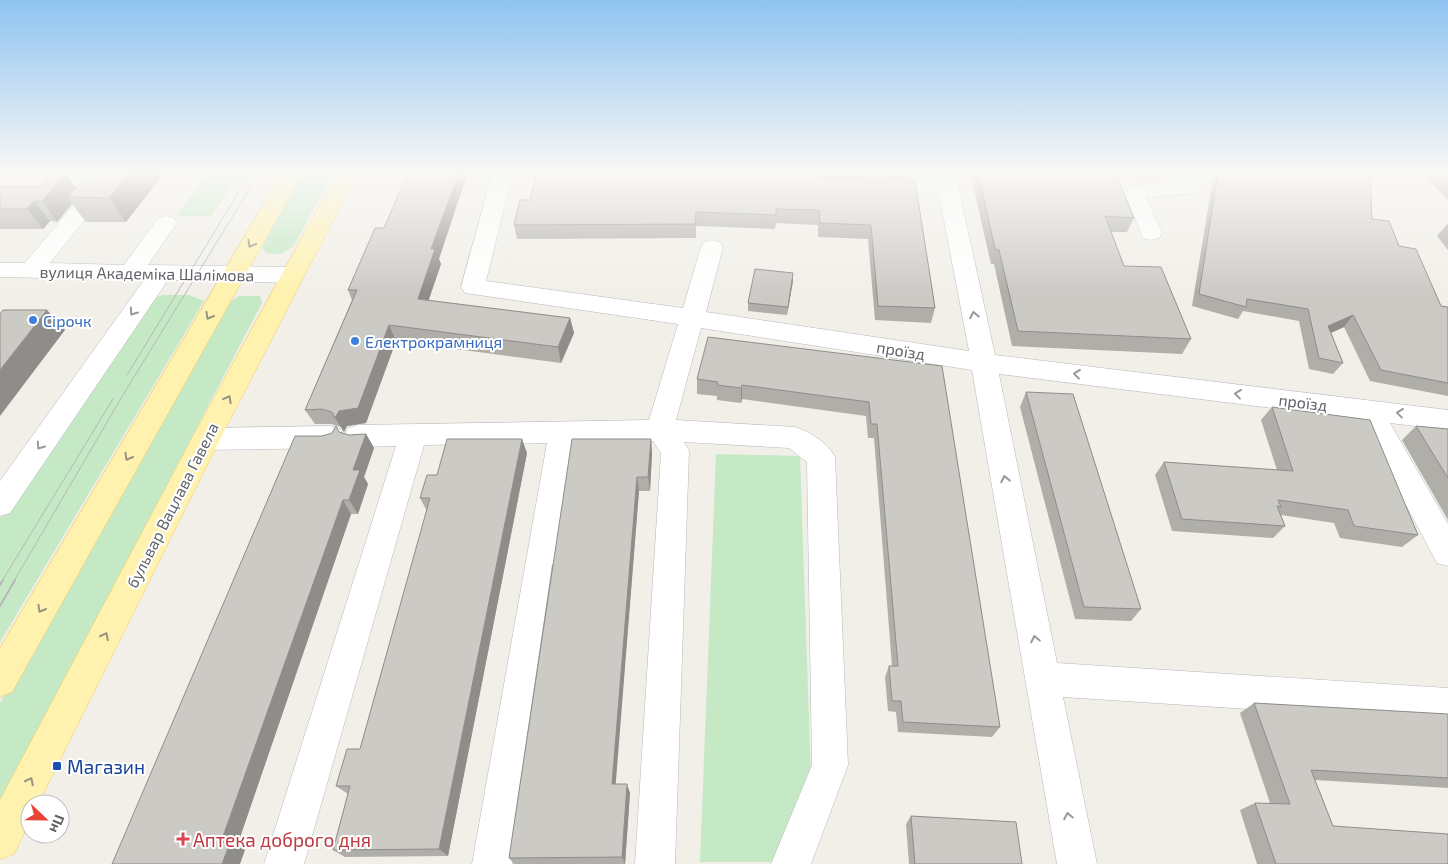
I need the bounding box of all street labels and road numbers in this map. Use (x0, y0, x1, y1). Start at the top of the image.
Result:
street label: вулиця Академіка Шалімова (40, 262, 254, 285)
street label: проїзд (875, 337, 927, 363)
street label: проїзд (1278, 390, 1328, 414)
street label: бульвар Вацлава Гавела (122, 419, 223, 591)

